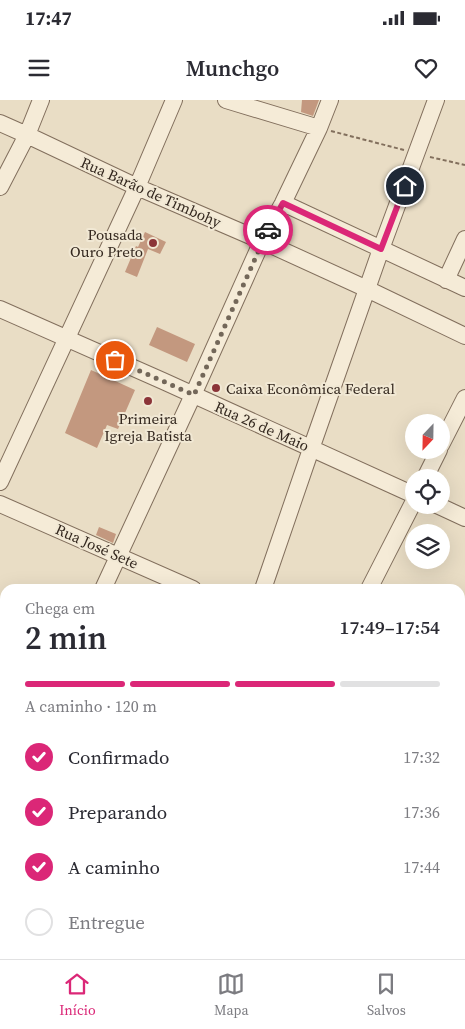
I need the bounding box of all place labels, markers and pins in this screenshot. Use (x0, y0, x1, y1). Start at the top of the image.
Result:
pin (384, 165, 426, 207)
place label: Pousada Ouro Preto (70, 224, 143, 262)
marker: Pousada Ouro Preto (147, 237, 159, 249)
pin (94, 339, 136, 381)
place label: Caixa Econômica Federal (226, 378, 395, 399)
marker: Caixa Econômica Federal (210, 382, 222, 394)
marker: Primeira Igreja Batista (142, 395, 154, 407)
place label: Primeira Igreja Batista (104, 408, 192, 446)

